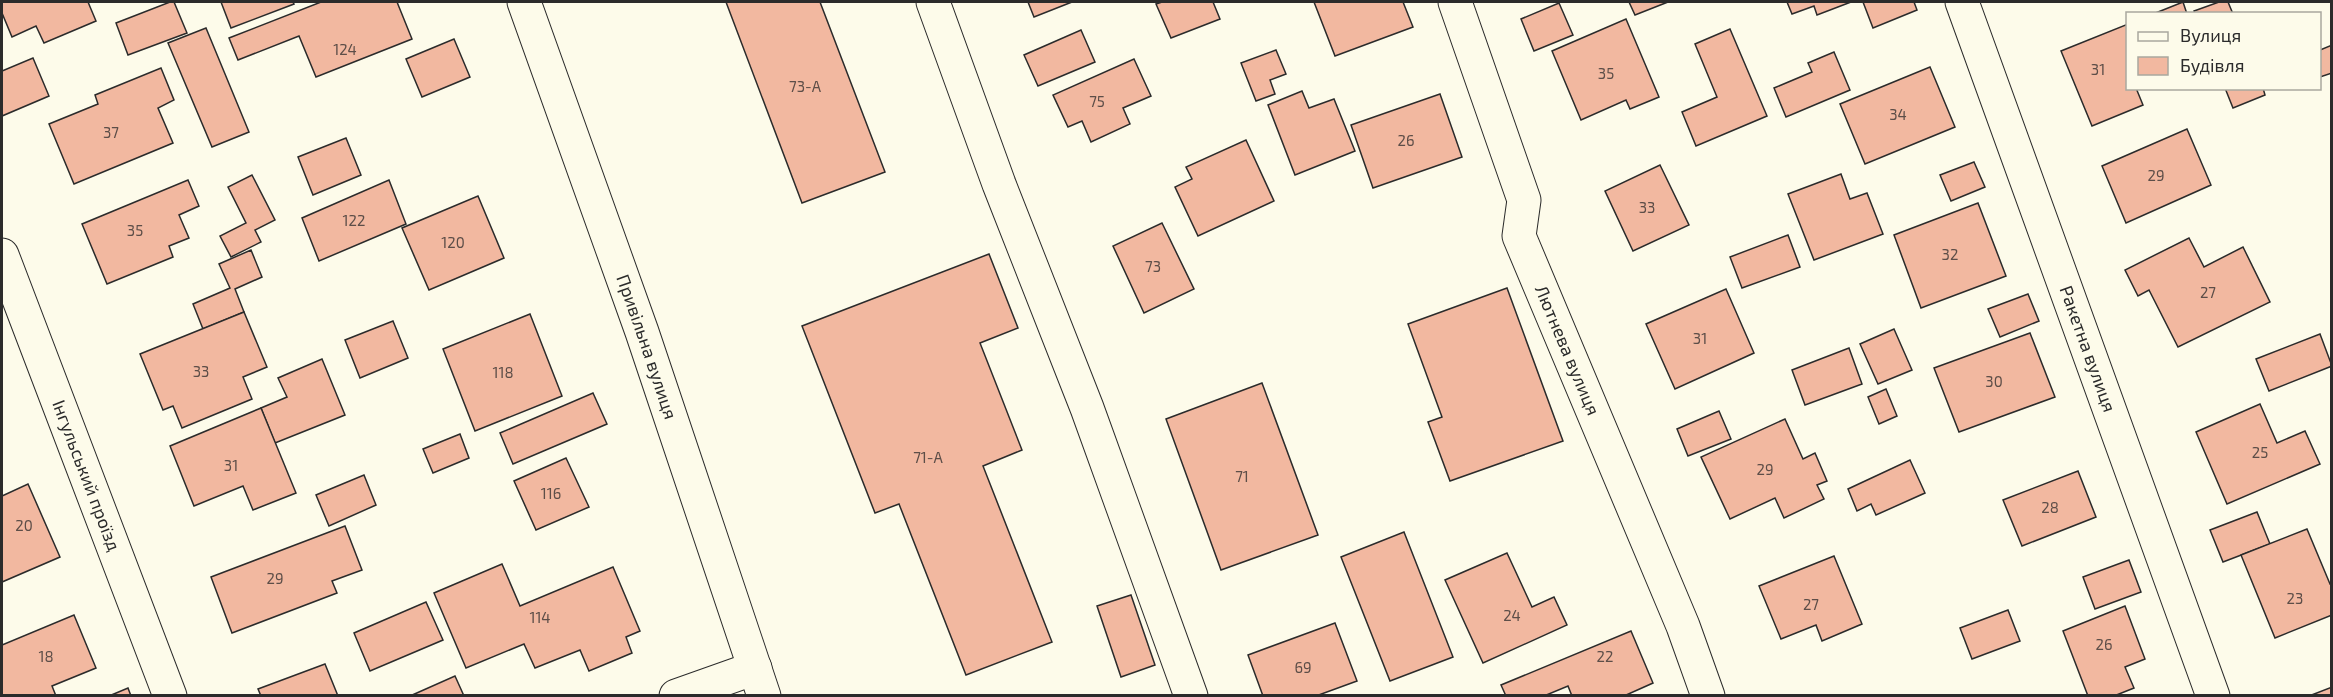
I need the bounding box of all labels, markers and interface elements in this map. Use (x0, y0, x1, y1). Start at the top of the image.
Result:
legend (2126, 12, 2321, 90)
text: Вулиця (2180, 24, 2241, 46)
house number: 124 (333, 40, 357, 58)
text: Будівля (2180, 54, 2244, 76)
house number: 31 (2091, 60, 2105, 78)
house number: 35 (1598, 64, 1614, 82)
house number: 73-А (789, 77, 822, 95)
house number: 75 (1089, 92, 1105, 110)
house number: 34 (1889, 105, 1907, 123)
house number: 37 (103, 123, 119, 141)
house number: 26 (1397, 131, 1415, 149)
house number: 29 (2147, 166, 2165, 184)
house number: 33 (1639, 198, 1655, 216)
house number: 122 (343, 211, 365, 229)
house number: 35 (127, 221, 143, 239)
house number: 120 (441, 233, 465, 251)
house number: 32 (1942, 245, 1958, 263)
house number: 73 (1145, 257, 1161, 275)
street label: Привільна вулиця (612, 271, 682, 422)
street label: Лютнева вулиця (1531, 282, 1605, 418)
street label: Ракетна вулиця (2056, 282, 2121, 415)
house number: 27 (2200, 283, 2216, 301)
house number: 31 (1693, 329, 1707, 347)
house number: 33 (193, 362, 209, 380)
house number: 118 (492, 363, 514, 381)
house number: 30 (1985, 372, 2003, 390)
street label: Інгульський проїзд (48, 397, 126, 554)
house number: 25 (2252, 443, 2268, 461)
house number: 71-А (913, 448, 944, 466)
house number: 31 (224, 456, 238, 474)
house number: 29 (1756, 460, 1774, 478)
house number: 71 (1235, 467, 1249, 485)
house number: 116 (541, 484, 561, 502)
house number: 28 (2041, 498, 2059, 516)
house number: 20 (15, 516, 33, 534)
house number: 29 (266, 569, 284, 587)
house number: 23 (2287, 589, 2303, 607)
house number: 27 (1803, 595, 1819, 613)
house number: 24 (1503, 606, 1521, 624)
house number: 114 (529, 608, 551, 626)
house number: 26 (2095, 635, 2113, 653)
house number: 18 (38, 647, 54, 665)
house number: 22 (1597, 647, 1613, 665)
house number: 69 (1294, 658, 1312, 676)

